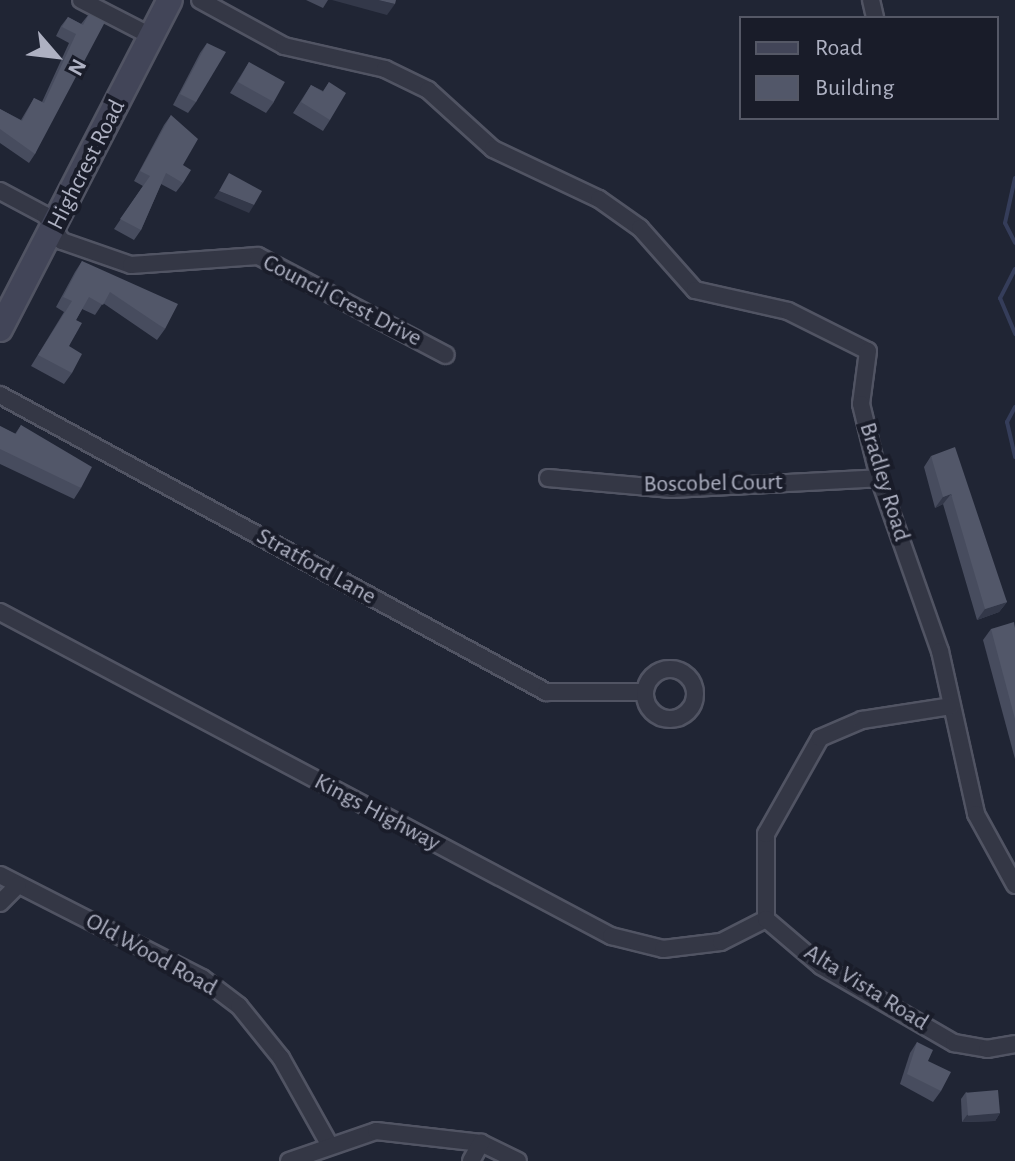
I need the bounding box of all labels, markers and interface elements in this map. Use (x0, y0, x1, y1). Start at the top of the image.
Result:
north arrow (16, 16, 96, 96)
legend (739, 16, 999, 120)
text: Road (815, 36, 863, 60)
text: N (64, 55, 90, 79)
text: Building (815, 76, 894, 100)
street label: Highcrest Road (42, 95, 132, 235)
street label: Council Crest Drive (258, 249, 426, 353)
street label: Bradley Road (852, 419, 916, 545)
street label: Boscobel Court (643, 468, 783, 500)
street label: Stratford Lane (251, 522, 381, 612)
street label: Kings Highway (309, 768, 445, 858)
street label: Old Wood Road (80, 907, 222, 1003)
street label: Alta Vista Road (799, 938, 933, 1038)

